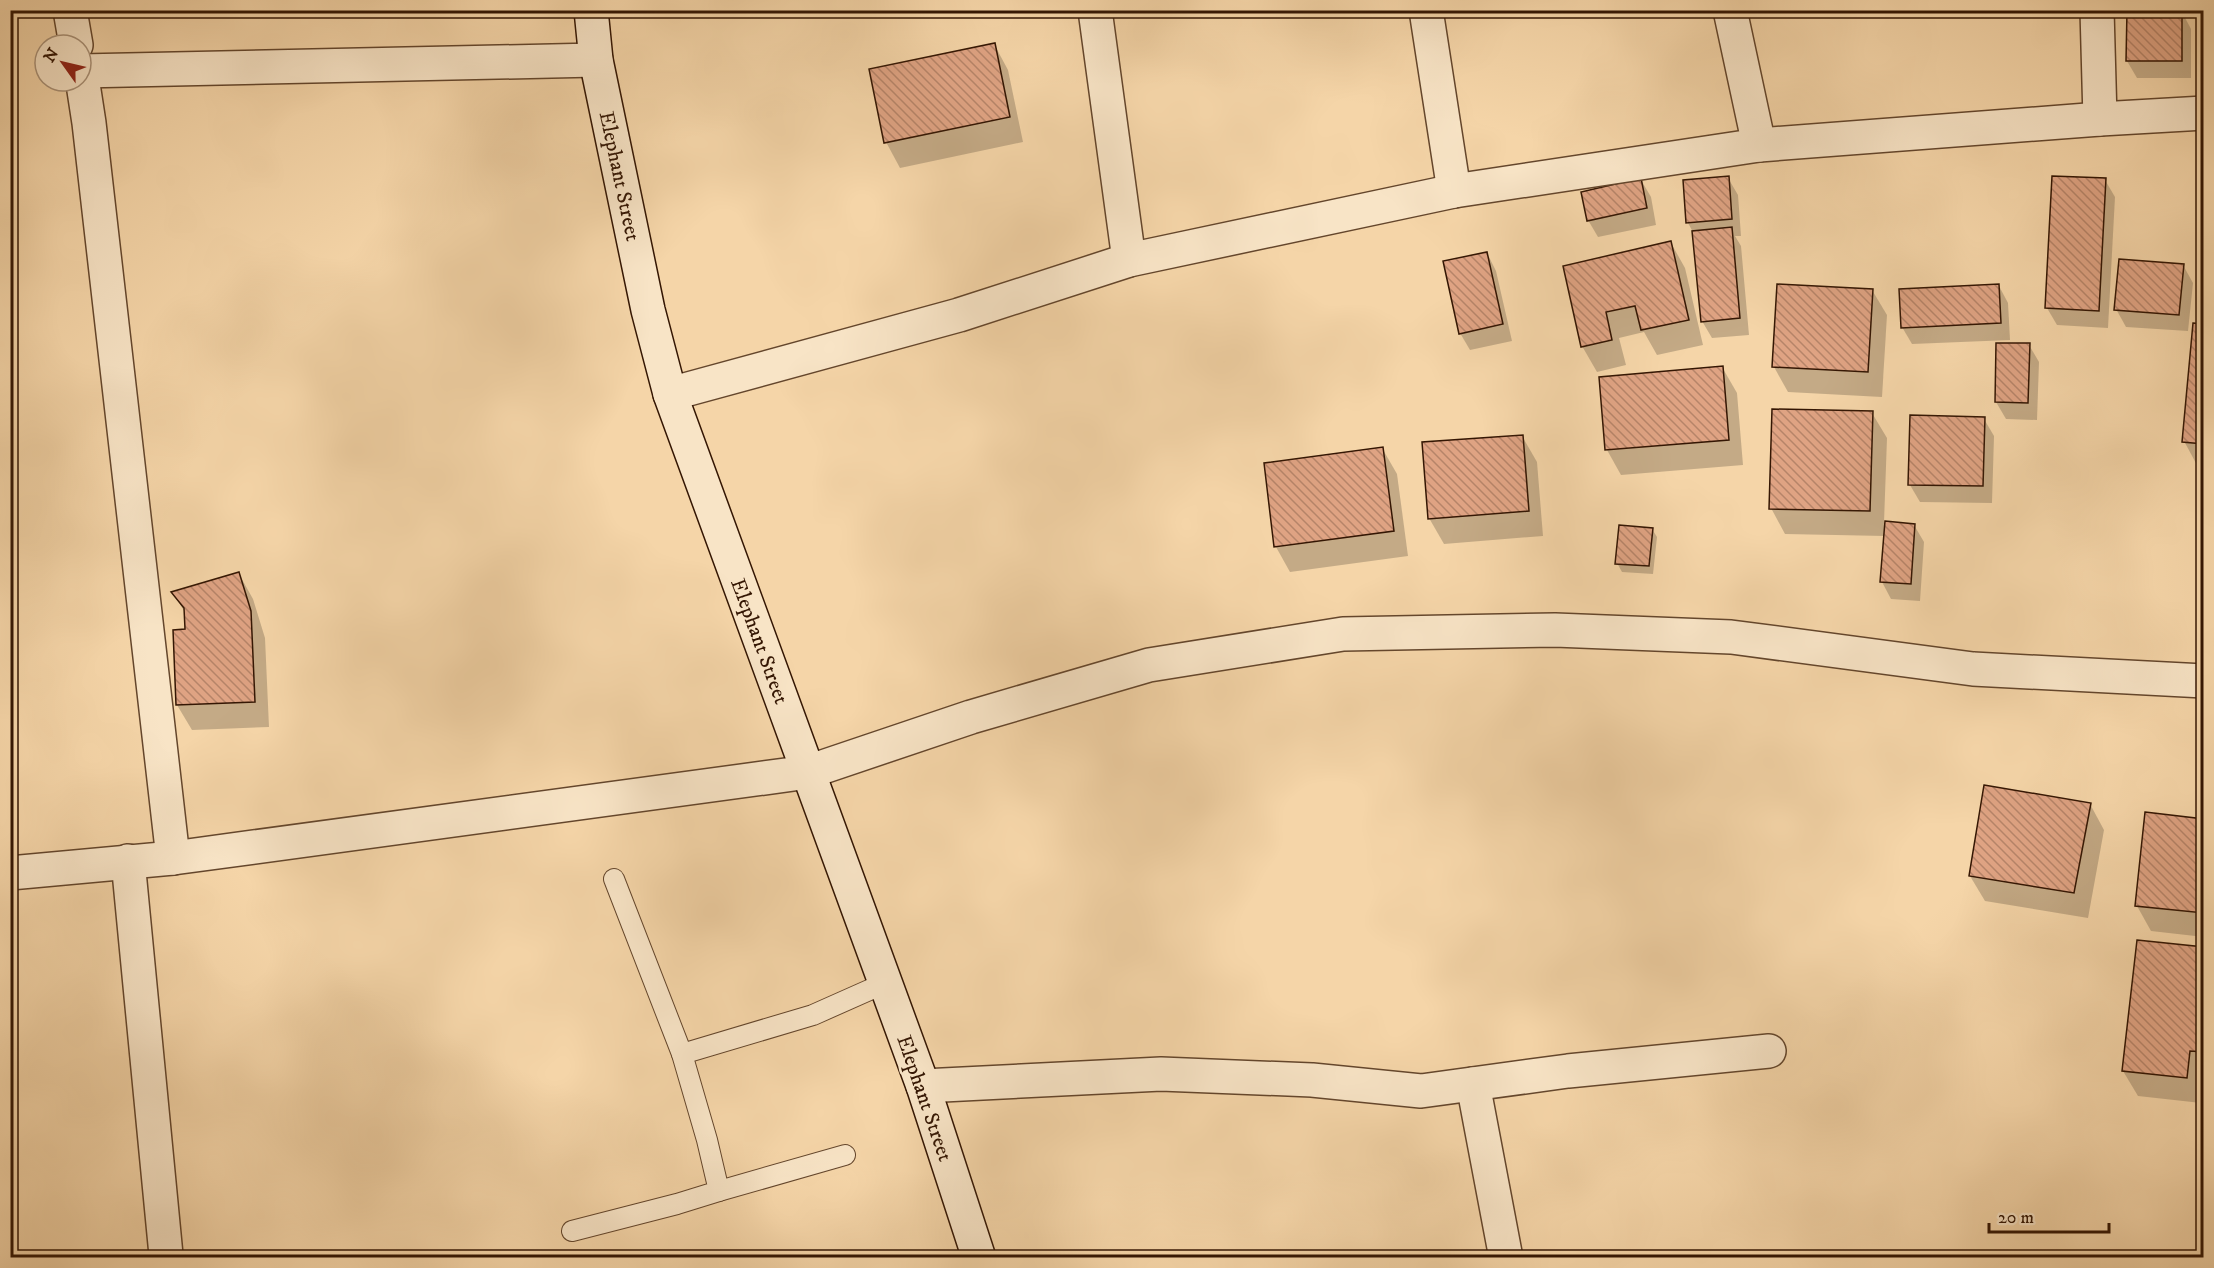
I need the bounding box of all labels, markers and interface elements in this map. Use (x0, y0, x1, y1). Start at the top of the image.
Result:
north arrow (33, 33, 93, 93)
text: N (39, 44, 63, 66)
street label: Elephant Street (593, 109, 646, 244)
street label: Elephant Street (724, 575, 794, 708)
street label: Elephant Street (890, 1032, 958, 1165)
scale bar (1989, 1196, 2109, 1234)
text: 20 m (1998, 1207, 2034, 1229)

